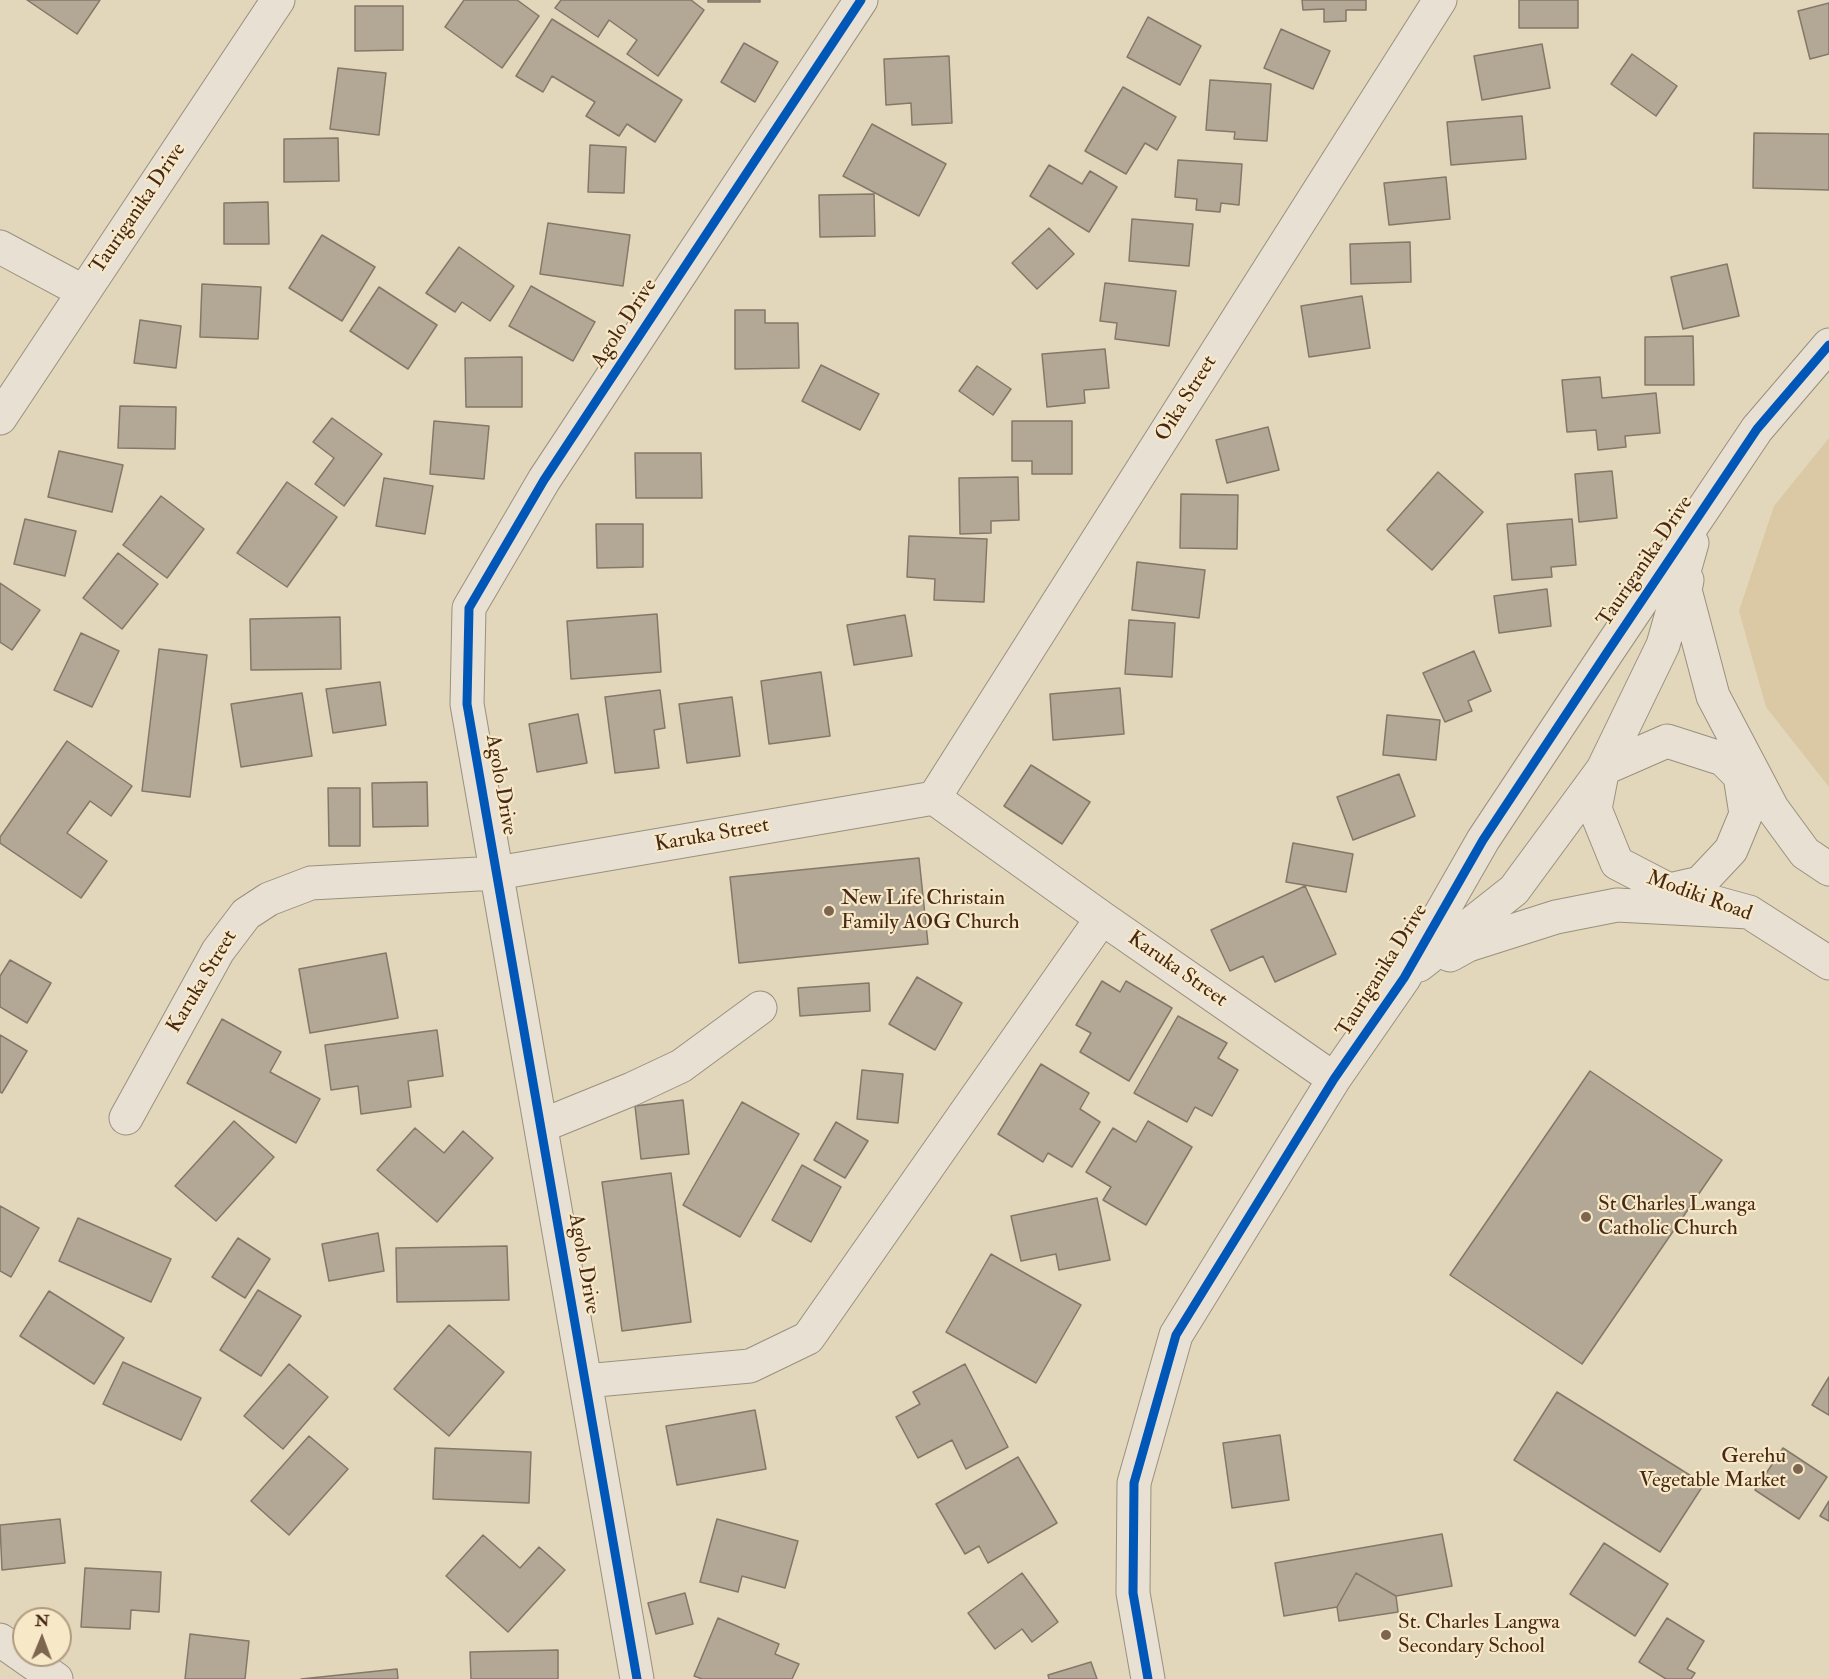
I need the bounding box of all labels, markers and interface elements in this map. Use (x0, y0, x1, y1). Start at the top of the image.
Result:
street label: Tauriganika Drive (86, 139, 192, 279)
street label: Agolo Drive (587, 275, 663, 373)
street label: Oika Street (1151, 352, 1223, 446)
street label: Tauriganika Drive (1593, 492, 1699, 632)
street label: Agolo Drive (479, 733, 521, 837)
street label: Karuka Street (653, 814, 771, 858)
street label: Modiki Road (1643, 866, 1755, 928)
place label: New Life Christain Family AOG Church (841, 886, 1020, 936)
street label: Tauriganika Drive (1332, 900, 1434, 1042)
marker: New Life Christain Family AOG Church (822, 904, 836, 918)
street label: Karuka Street (162, 926, 244, 1038)
street label: Karuka Street (1122, 927, 1232, 1013)
place label: St Charles Lwanga Catholic Church (1598, 1192, 1756, 1242)
marker: St Charles Lwanga Catholic Church (1579, 1210, 1593, 1224)
street label: Agolo Drive (562, 1212, 604, 1316)
place label: Gerehu Vegetable Market (1639, 1444, 1786, 1494)
marker: Gerehu Vegetable Market (1791, 1462, 1805, 1476)
north arrow (12, 1607, 72, 1667)
place label: St. Charles Langwa Secondary School (1398, 1610, 1560, 1660)
text: N (35, 1611, 50, 1631)
marker: St. Charles Langwa Secondary School (1379, 1628, 1393, 1642)

